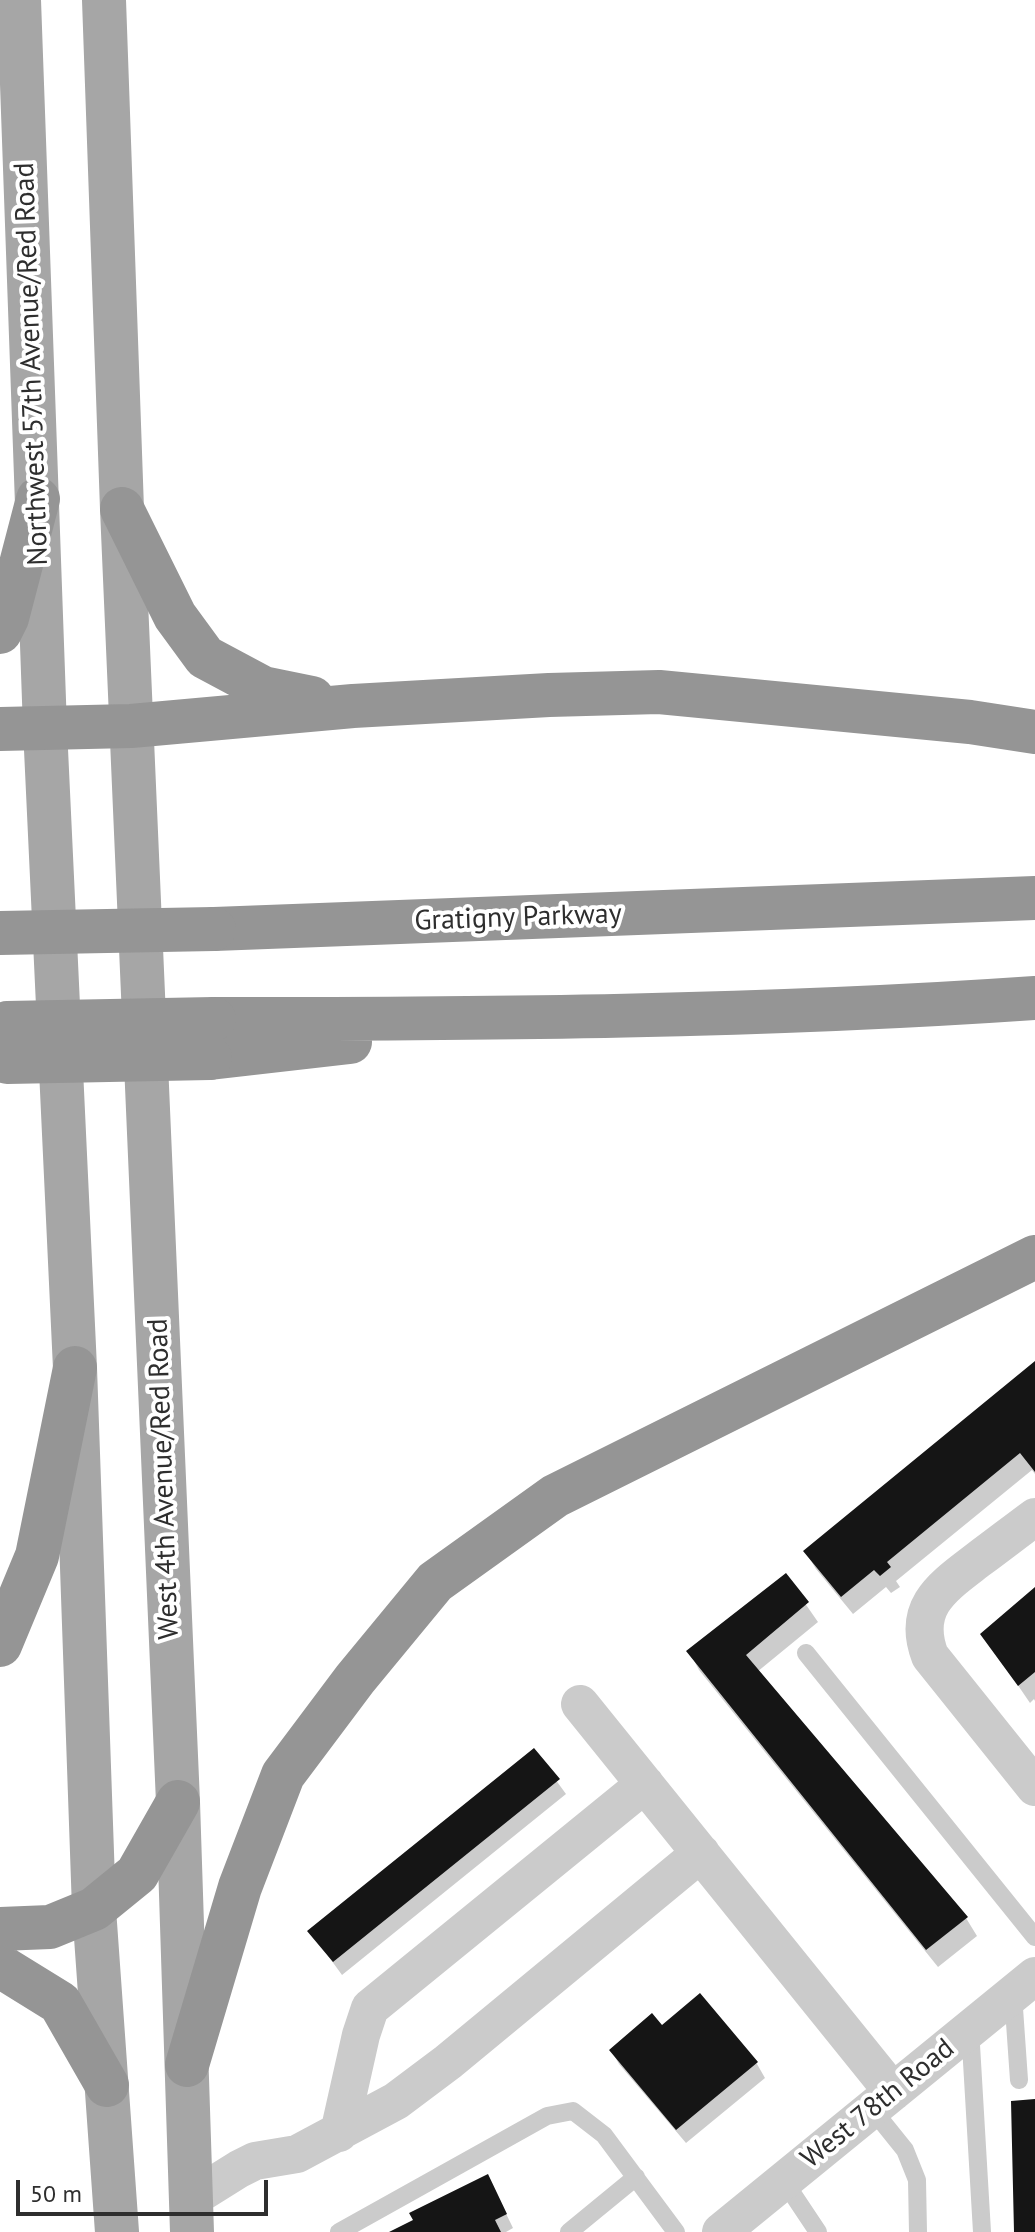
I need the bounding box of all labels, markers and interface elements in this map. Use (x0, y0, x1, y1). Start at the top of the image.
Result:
street label: Northwest 57th Avenue/Red Road (8, 162, 56, 566)
street label: Gratigny Parkway (414, 898, 622, 938)
street label: West 4th Avenue/Red Road (142, 1318, 186, 1640)
street label: West 78th Road (795, 2032, 961, 2176)
scale bar (20, 2164, 272, 2214)
text: 50 m (30, 2178, 82, 2209)

